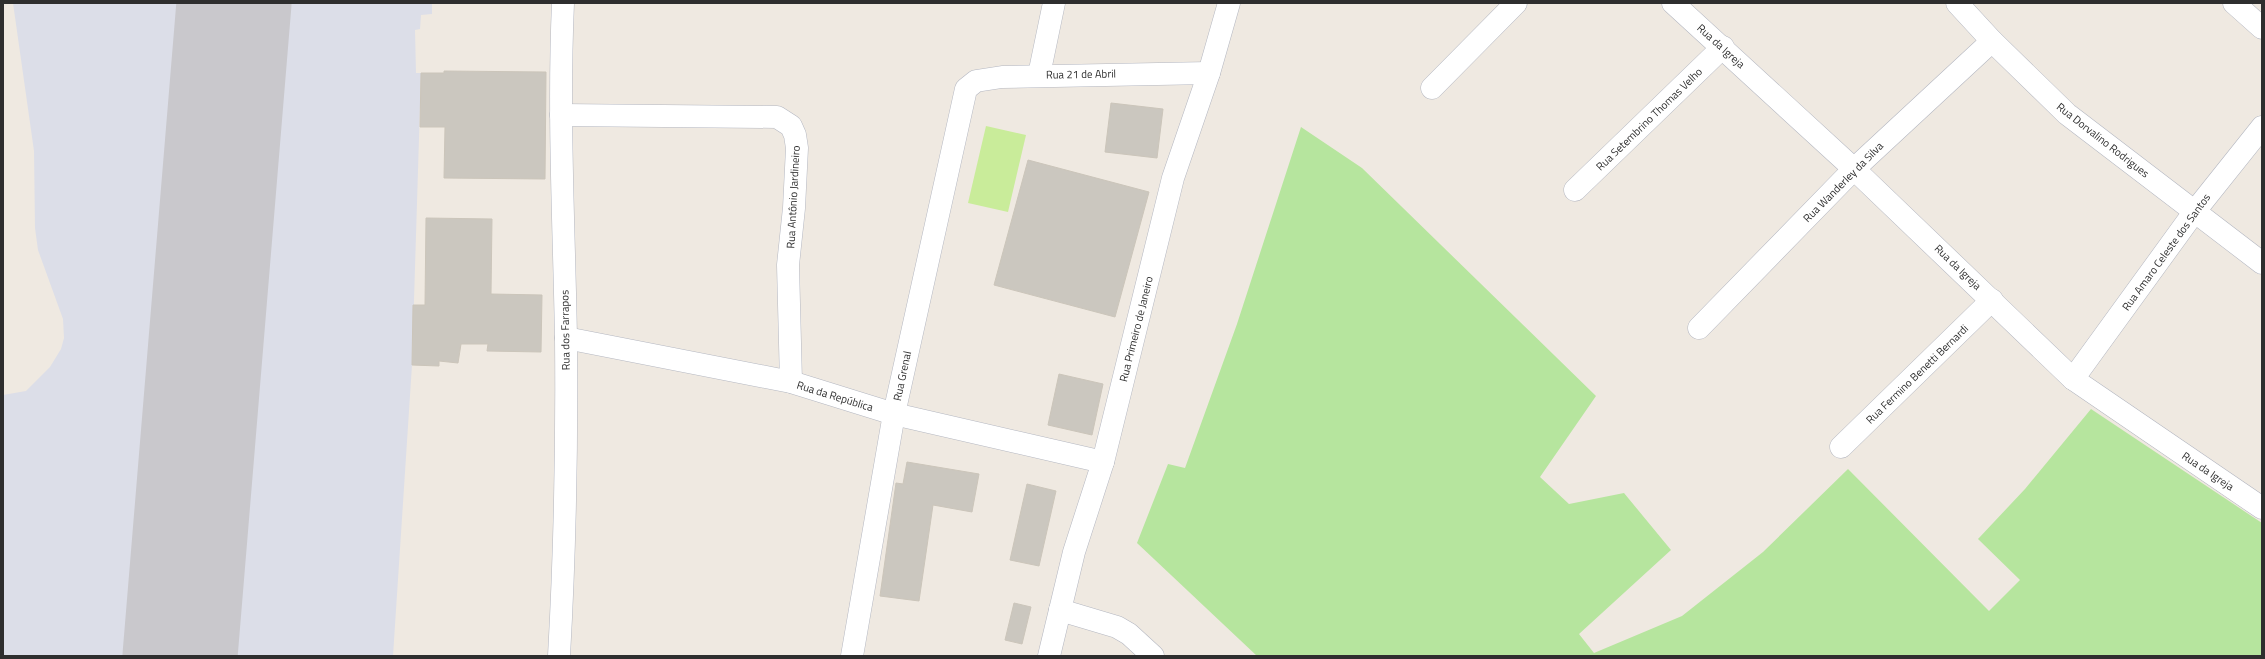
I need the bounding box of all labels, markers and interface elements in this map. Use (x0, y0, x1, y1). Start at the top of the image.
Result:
street label: Rua da Igreja (1693, 20, 1749, 72)
street label: Rua Setembrino Thomas Velho (1592, 64, 1706, 174)
street label: Rua 21 de Abril (1046, 65, 1116, 83)
street label: Rua Dorvalino Rodrigues (2053, 99, 2153, 181)
street label: Rua Wanderley da Silva (1799, 138, 1887, 226)
street label: Rua Antônio Jardineiro (782, 145, 804, 249)
street label: Rua Amaro Celeste dos Santos (2118, 190, 2214, 314)
street label: Rua da Igreja (1931, 241, 1985, 294)
street label: Rua Primeiro de Janeiro (1115, 274, 1157, 383)
street label: Rua dos Farrapos (556, 290, 574, 370)
street label: Rua Fermino Benetti Bernardi (1862, 321, 1972, 427)
street label: Rua Grenal (889, 350, 915, 402)
street label: Rua da República (795, 377, 876, 415)
street label: Rua da Igreja (2179, 448, 2238, 495)

